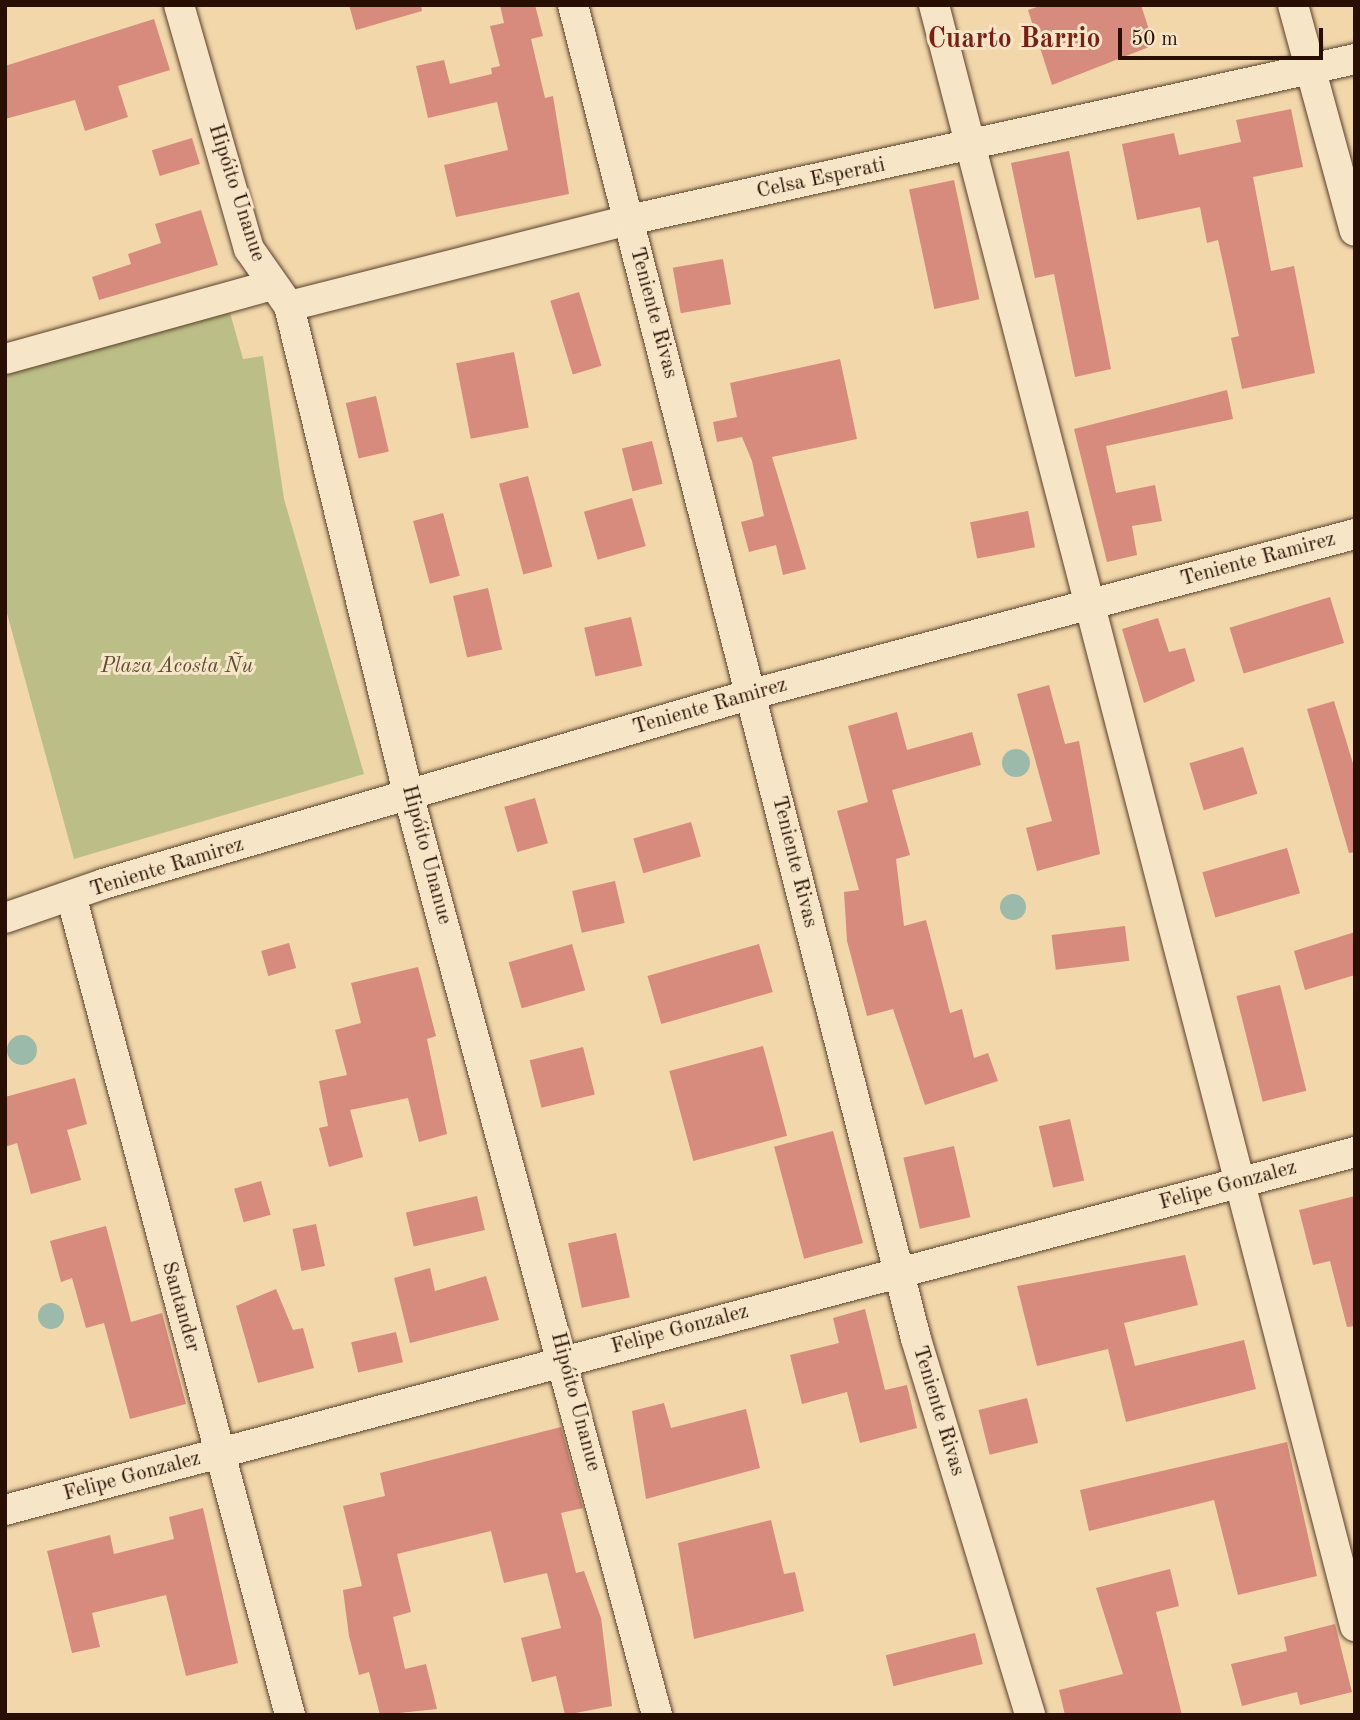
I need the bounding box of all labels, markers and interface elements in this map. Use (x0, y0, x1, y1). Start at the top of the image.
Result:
scale bar (1122, 14, 1327, 58)
district label: Cuarto Barrio (927, 23, 1101, 57)
text: 50 m (1131, 29, 1178, 50)
street label: Hipóito Unanue (202, 121, 270, 265)
street label: Celsa Esperati (754, 153, 888, 205)
street label: Teniente Rivas (623, 245, 683, 381)
street label: Teniente Ramirez (1178, 527, 1338, 593)
park label: Plaza Acosta Ñu (101, 654, 253, 680)
street label: Teniente Ramirez (630, 673, 790, 741)
street label: Hipóito Unanue (395, 783, 457, 927)
street label: Teniente Rivas (765, 794, 823, 930)
street label: Teniente Ramirez (87, 833, 247, 903)
street label: Felipe Gonzalez (1157, 1156, 1299, 1216)
street label: Santander (155, 1259, 205, 1355)
street label: Felipe Gonzalez (609, 1300, 751, 1360)
street label: Hipóito Unanue (544, 1330, 606, 1474)
street label: Teniente Rivas (906, 1343, 970, 1479)
street label: Felipe Gonzalez (61, 1447, 203, 1507)

